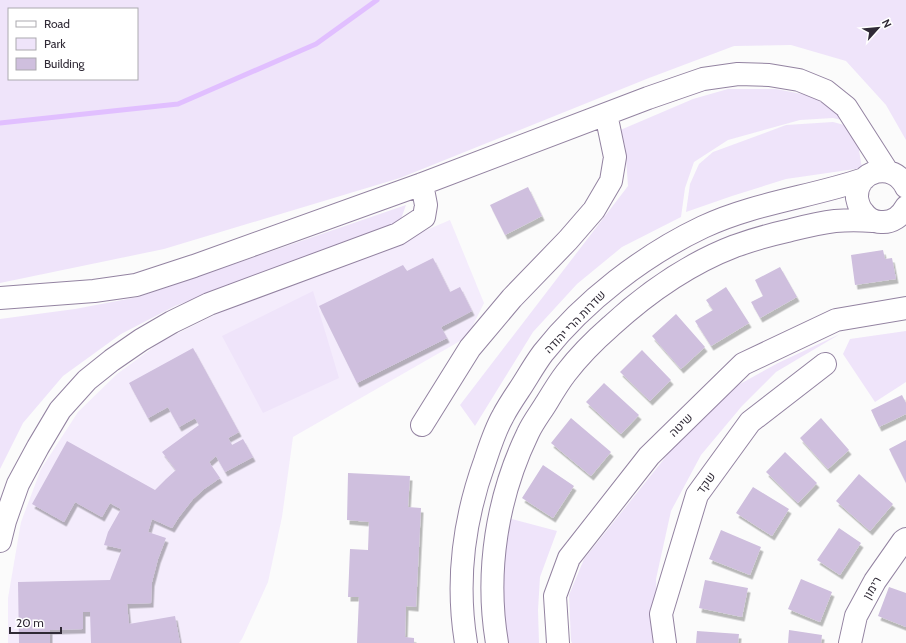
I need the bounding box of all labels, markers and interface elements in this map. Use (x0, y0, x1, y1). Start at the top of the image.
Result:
legend (8, 8, 138, 80)
north arrow (858, 8, 898, 48)
text: Road (44, 16, 70, 31)
text: N (879, 17, 895, 30)
text: Park (44, 36, 66, 51)
text: Building (44, 56, 86, 71)
street label: שדרות הרי יהודה (541, 287, 609, 356)
street label: שיטה (666, 410, 696, 440)
street label: שקד (693, 469, 718, 497)
street label: רימון (859, 574, 884, 602)
scale bar (10, 609, 61, 635)
text: 20 m (16, 615, 44, 630)

